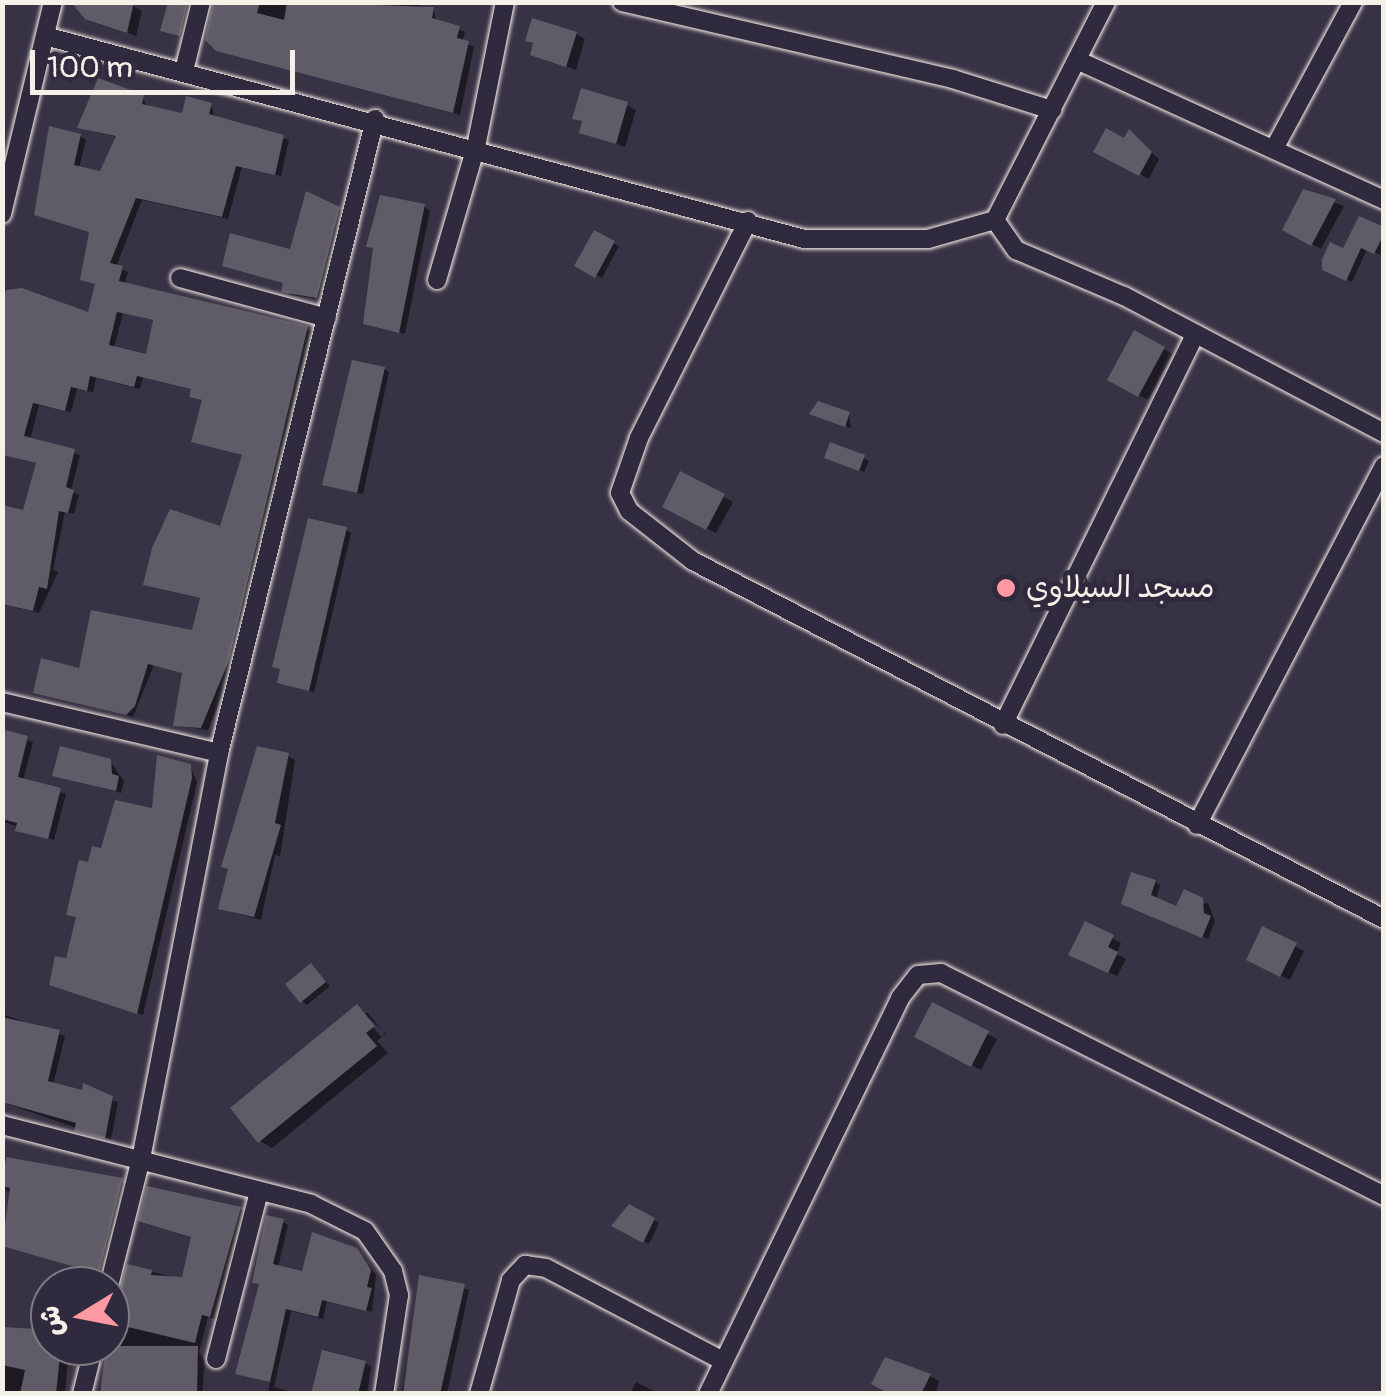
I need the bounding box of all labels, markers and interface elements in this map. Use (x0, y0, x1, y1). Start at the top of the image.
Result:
scale bar (35, 30, 300, 92)
text: 100 m (47, 49, 133, 86)
place label: مسجد السيلاوي (1026, 570, 1215, 606)
marker: مسجد السيلاوي (995, 577, 1017, 599)
north arrow (30, 1266, 130, 1366)
text: ش (32, 1303, 72, 1339)

